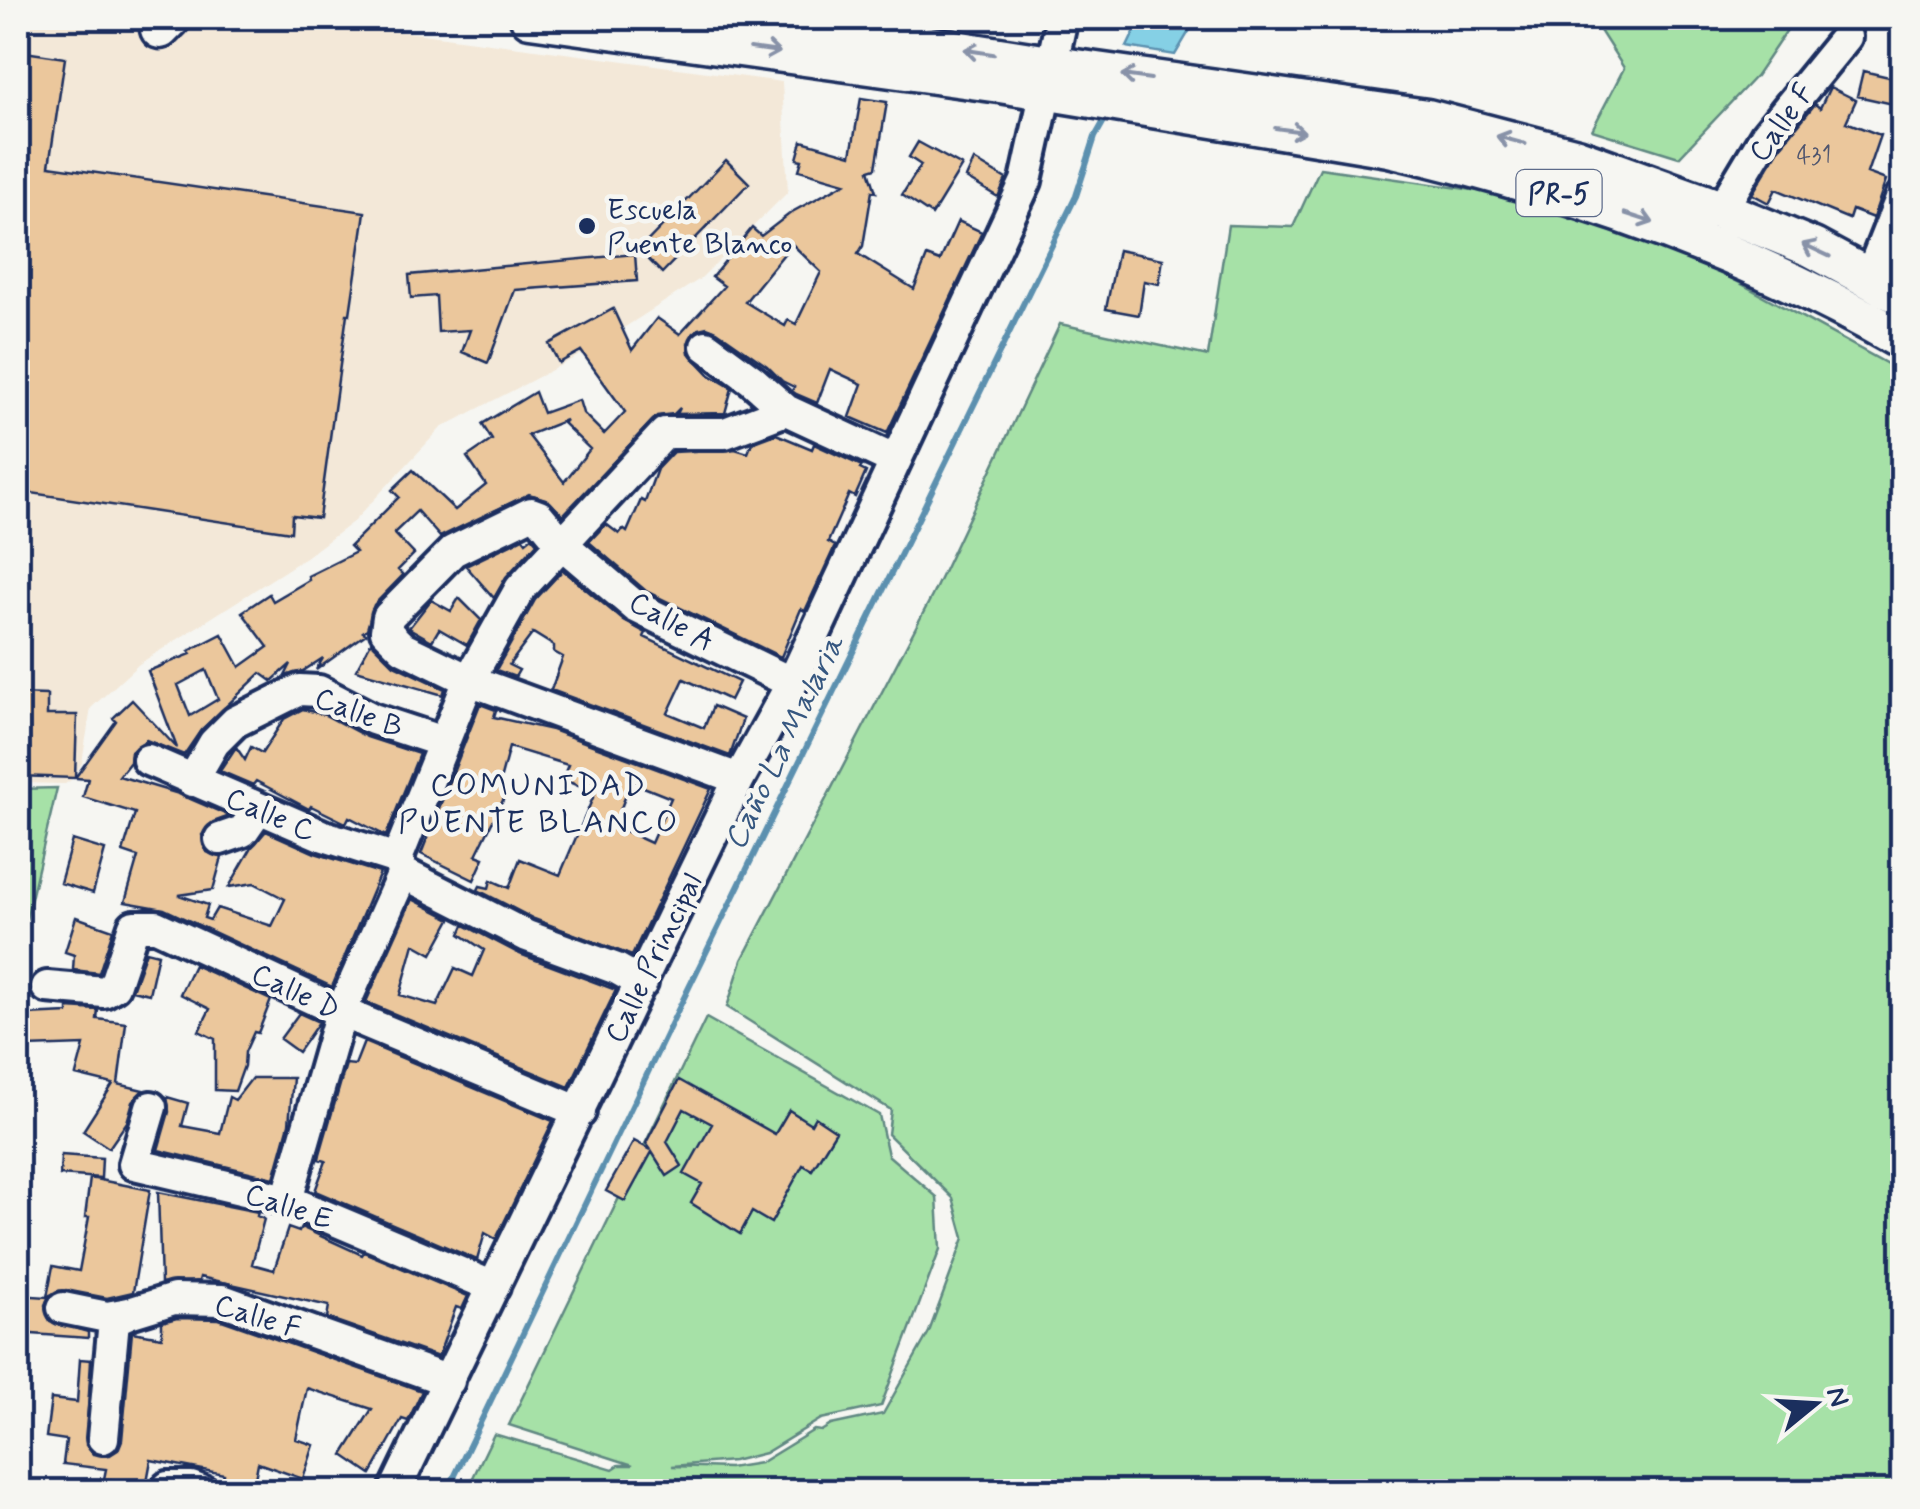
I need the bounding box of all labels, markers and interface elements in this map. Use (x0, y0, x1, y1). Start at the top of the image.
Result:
one-way arrow (748, 42, 780, 60)
one-way arrow (963, 43, 996, 61)
one-way arrow (1120, 68, 1153, 86)
street label: Calle F (1740, 76, 1824, 170)
one-way arrow (1273, 122, 1306, 140)
one-way arrow (1496, 129, 1527, 148)
house number: 431 (1797, 140, 1831, 173)
road number: PR-5 (1516, 170, 1602, 216)
place label: Escuela Puente Blanco (607, 191, 792, 264)
one-way arrow (1622, 211, 1654, 229)
marker: Escuela Puente Blanco (576, 215, 598, 237)
one-way arrow (1802, 240, 1832, 259)
street label: Calle A (622, 583, 721, 662)
water label: Caño La Malaria (715, 627, 856, 857)
street label: Calle B (309, 679, 408, 748)
district label: COMUNIDAD PUENTE BLANCO (398, 765, 680, 844)
street label: Calle C (220, 779, 321, 852)
street label: Calle Principal (596, 867, 712, 1050)
street label: Calle D (245, 955, 346, 1030)
street label: Calle E (240, 1175, 337, 1240)
street label: Calle F (210, 1286, 306, 1349)
north arrow (1765, 1354, 1865, 1454)
text: N (1816, 1382, 1857, 1412)

